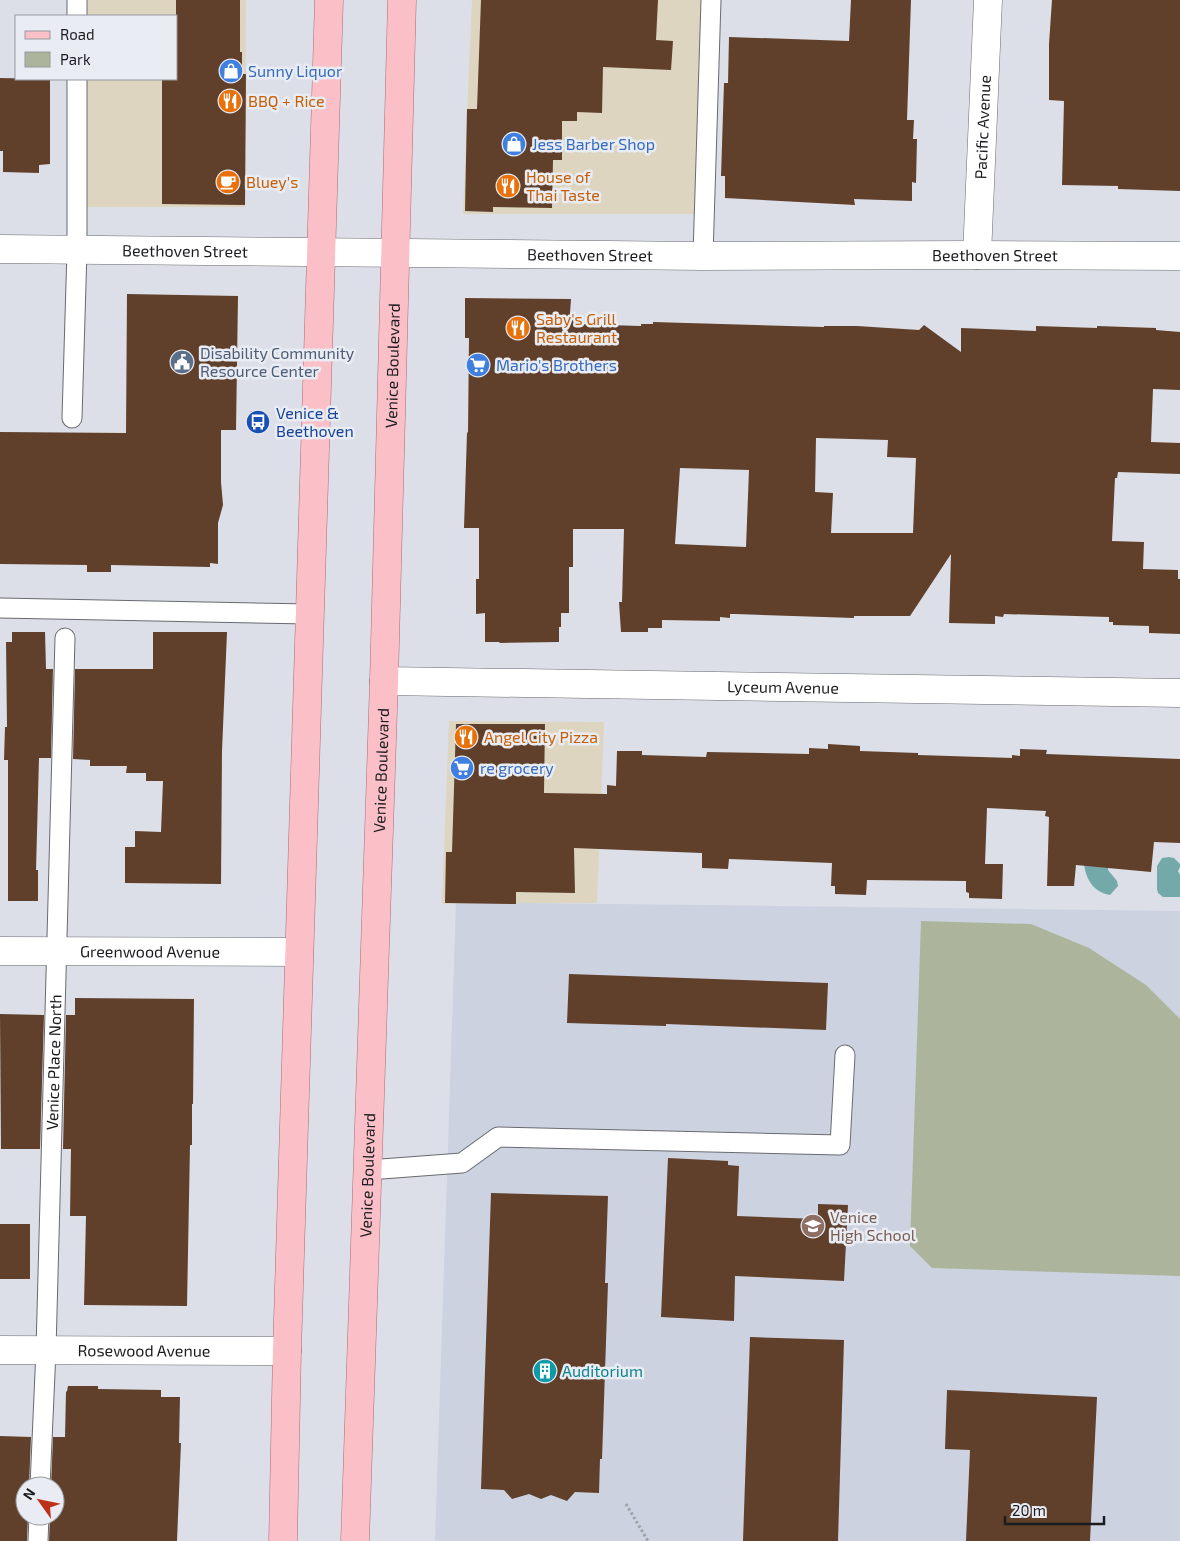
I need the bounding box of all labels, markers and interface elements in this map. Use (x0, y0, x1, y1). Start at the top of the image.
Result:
legend (15, 15, 178, 80)
text: Road (60, 25, 95, 43)
text: Park (60, 50, 91, 68)
shop icon: Sunny Liquor (218, 58, 244, 84)
place label: Sunny Liquor (248, 61, 343, 80)
street label: Pacific Avenue (970, 75, 994, 180)
restaurant icon: BBQ + Rice (217, 88, 243, 114)
place label: BBQ + Rice (248, 91, 325, 111)
shop icon: Jess Barber Shop (501, 131, 527, 157)
place label: Jess Barber Shop (532, 134, 655, 153)
place label: House of Thai Taste (526, 167, 600, 204)
cafe icon: Bluey's (215, 169, 241, 195)
place label: Bluey's (246, 172, 298, 191)
restaurant icon: House of Thai Taste (495, 173, 521, 199)
street label: Beethoven Street (122, 240, 248, 260)
street label: Beethoven Street (527, 244, 653, 265)
street label: Beethoven Street (932, 245, 1058, 264)
street label: Venice Boulevard (381, 303, 403, 428)
place label: Saby's Grill Restaurant (536, 309, 617, 346)
restaurant icon: Saby's Grill Restaurant (505, 315, 531, 341)
place label: Disability Community Resource Center (200, 343, 355, 380)
public building icon: Disability Community Resource Center (169, 349, 195, 375)
supermarket icon: Mario's Brothers (465, 352, 491, 378)
place label: Mario's Brothers (496, 355, 617, 374)
place label: Venice & Beethoven (276, 403, 354, 440)
bus stop icon: Venice & Beethoven (245, 409, 271, 435)
street label: Lyceum Avenue (727, 676, 839, 697)
street label: Venice Boulevard (369, 708, 392, 833)
restaurant icon: Angel City Pizza (453, 724, 479, 750)
place label: Angel City Pizza (484, 727, 598, 746)
supermarket icon: re grocery (449, 755, 475, 781)
place label: re grocery (480, 758, 554, 777)
street label: Greenwood Avenue (80, 941, 220, 961)
street label: Venice Place North (42, 994, 64, 1130)
street label: Venice Boulevard (355, 1112, 378, 1238)
place label: Venice High School (830, 1207, 916, 1244)
school or university icon: Venice High School (800, 1213, 826, 1239)
street label: Rosewood Avenue (77, 1340, 211, 1360)
building icon: Auditorium (532, 1358, 558, 1384)
place label: Auditorium (562, 1361, 643, 1380)
north arrow (15, 1476, 65, 1526)
text: N (19, 1485, 39, 1503)
scale bar (1005, 1494, 1104, 1526)
text: 20 m (1012, 1501, 1046, 1519)

